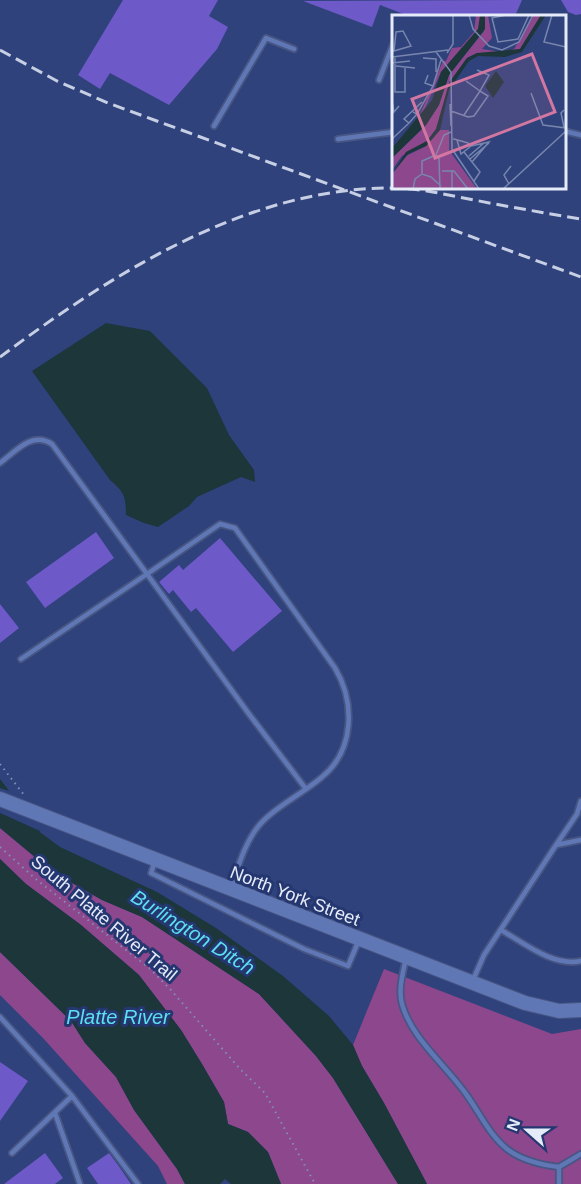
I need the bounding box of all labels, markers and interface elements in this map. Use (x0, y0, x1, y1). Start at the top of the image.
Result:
inset map (392, 15, 566, 189)
street label: South Platte River Trail (27, 851, 181, 985)
street label: North York Street (227, 862, 363, 930)
water label: Burlington Ditch (127, 885, 259, 979)
water label: Platte River (66, 1006, 171, 1028)
north arrow (497, 1100, 557, 1160)
text: N (503, 1116, 523, 1133)

